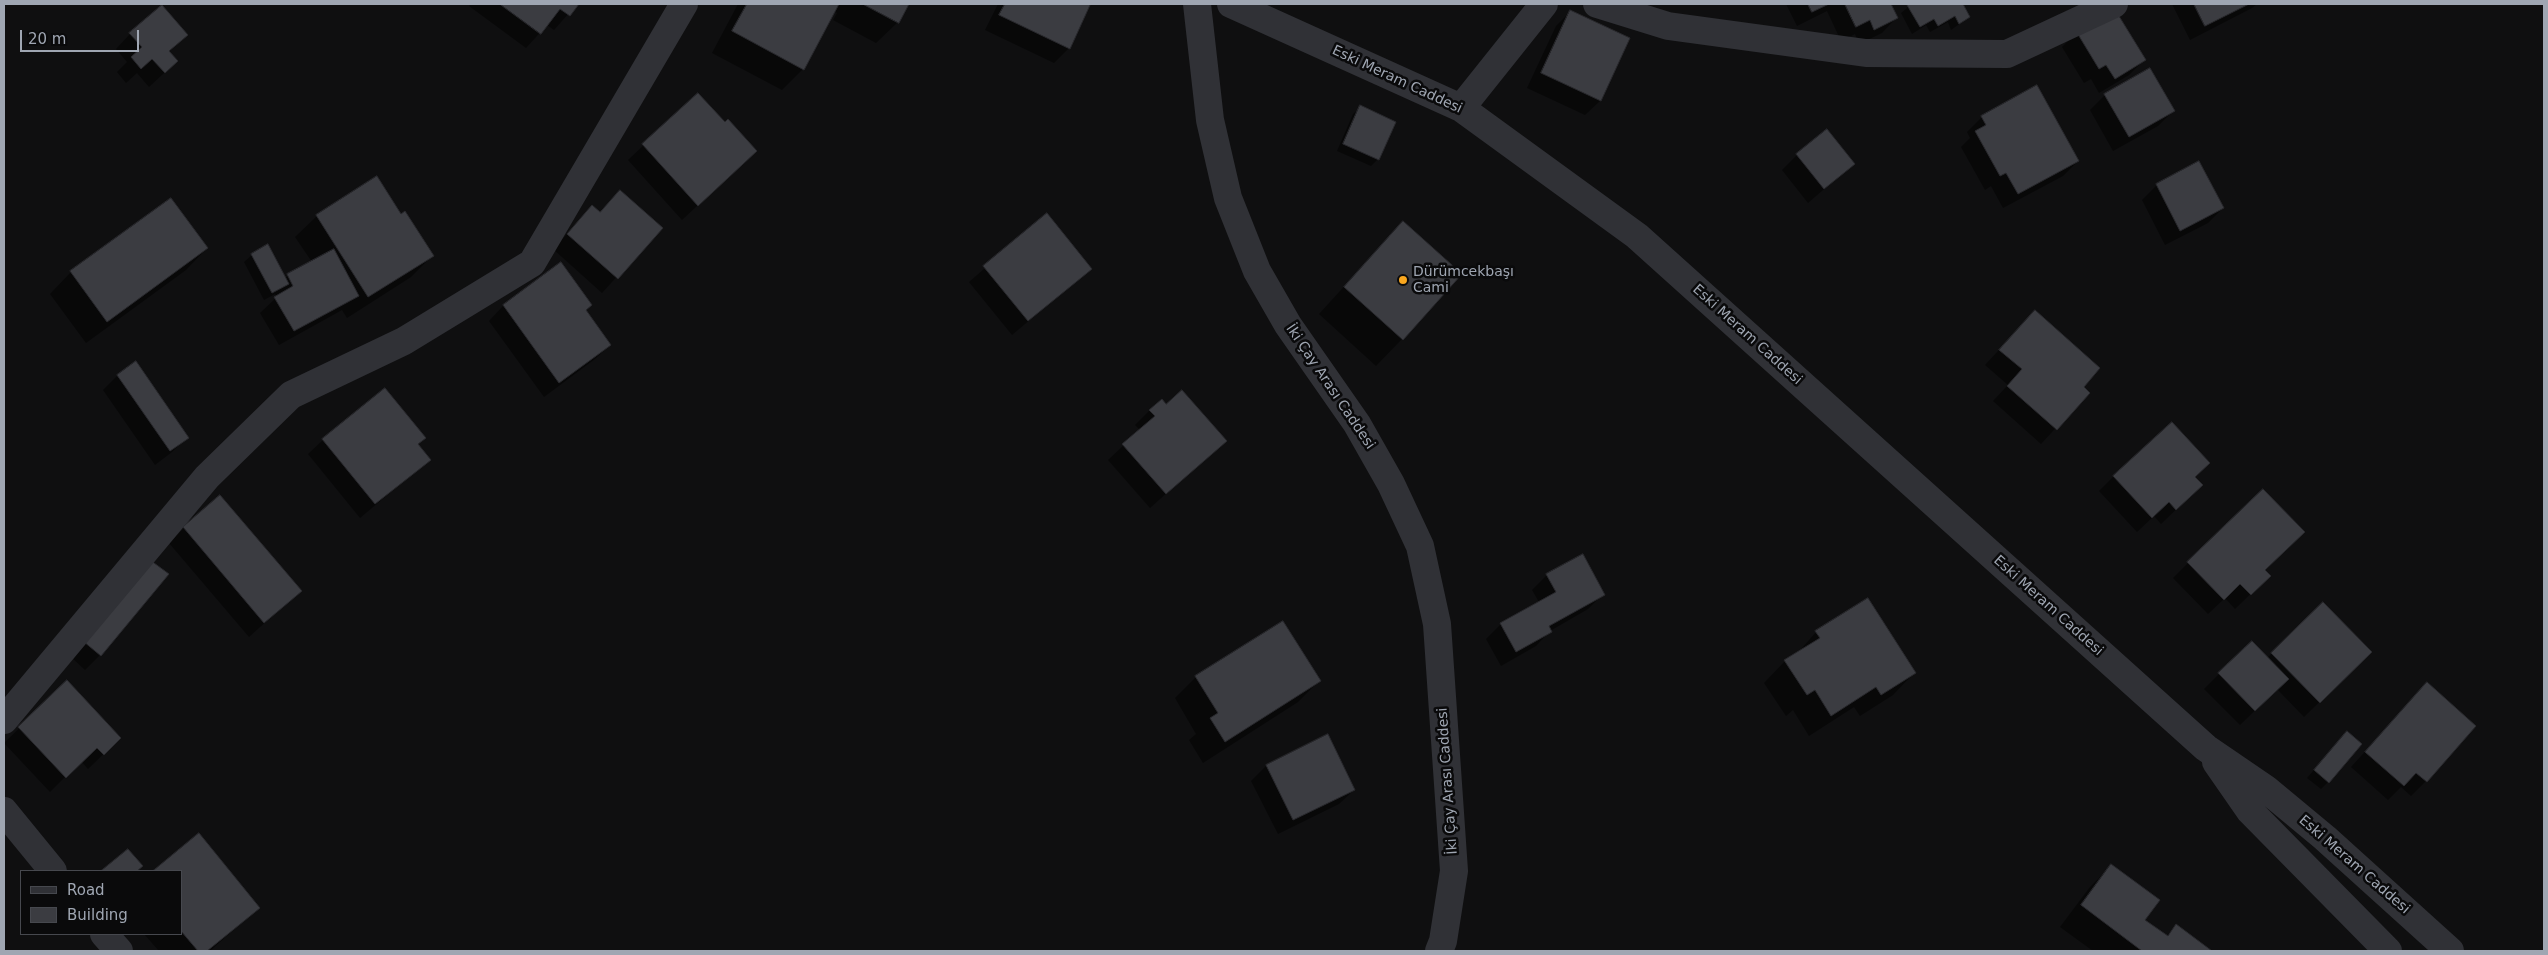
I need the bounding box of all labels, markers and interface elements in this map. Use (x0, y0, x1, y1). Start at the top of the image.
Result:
scale bar (22, 20, 141, 52)
text: 20 m (28, 30, 66, 48)
street label: Eski Meram Caddesi (1329, 42, 1465, 118)
place label: Dürümcekbaşı Cami (1413, 264, 1514, 296)
marker: Dürümcekbaşı Cami (1397, 274, 1409, 286)
street label: Eski Meram Caddesi (1689, 281, 1805, 389)
street label: İki Çay Arası Caddesi (1282, 321, 1378, 453)
street label: Eski Meram Caddesi (1990, 552, 2106, 660)
street label: İki Çay Arası Caddesi (1434, 707, 1462, 855)
street label: Eski Meram Caddesi (2295, 812, 2413, 918)
legend (20, 870, 182, 935)
text: Road (67, 881, 105, 899)
text: Building (67, 906, 128, 924)

